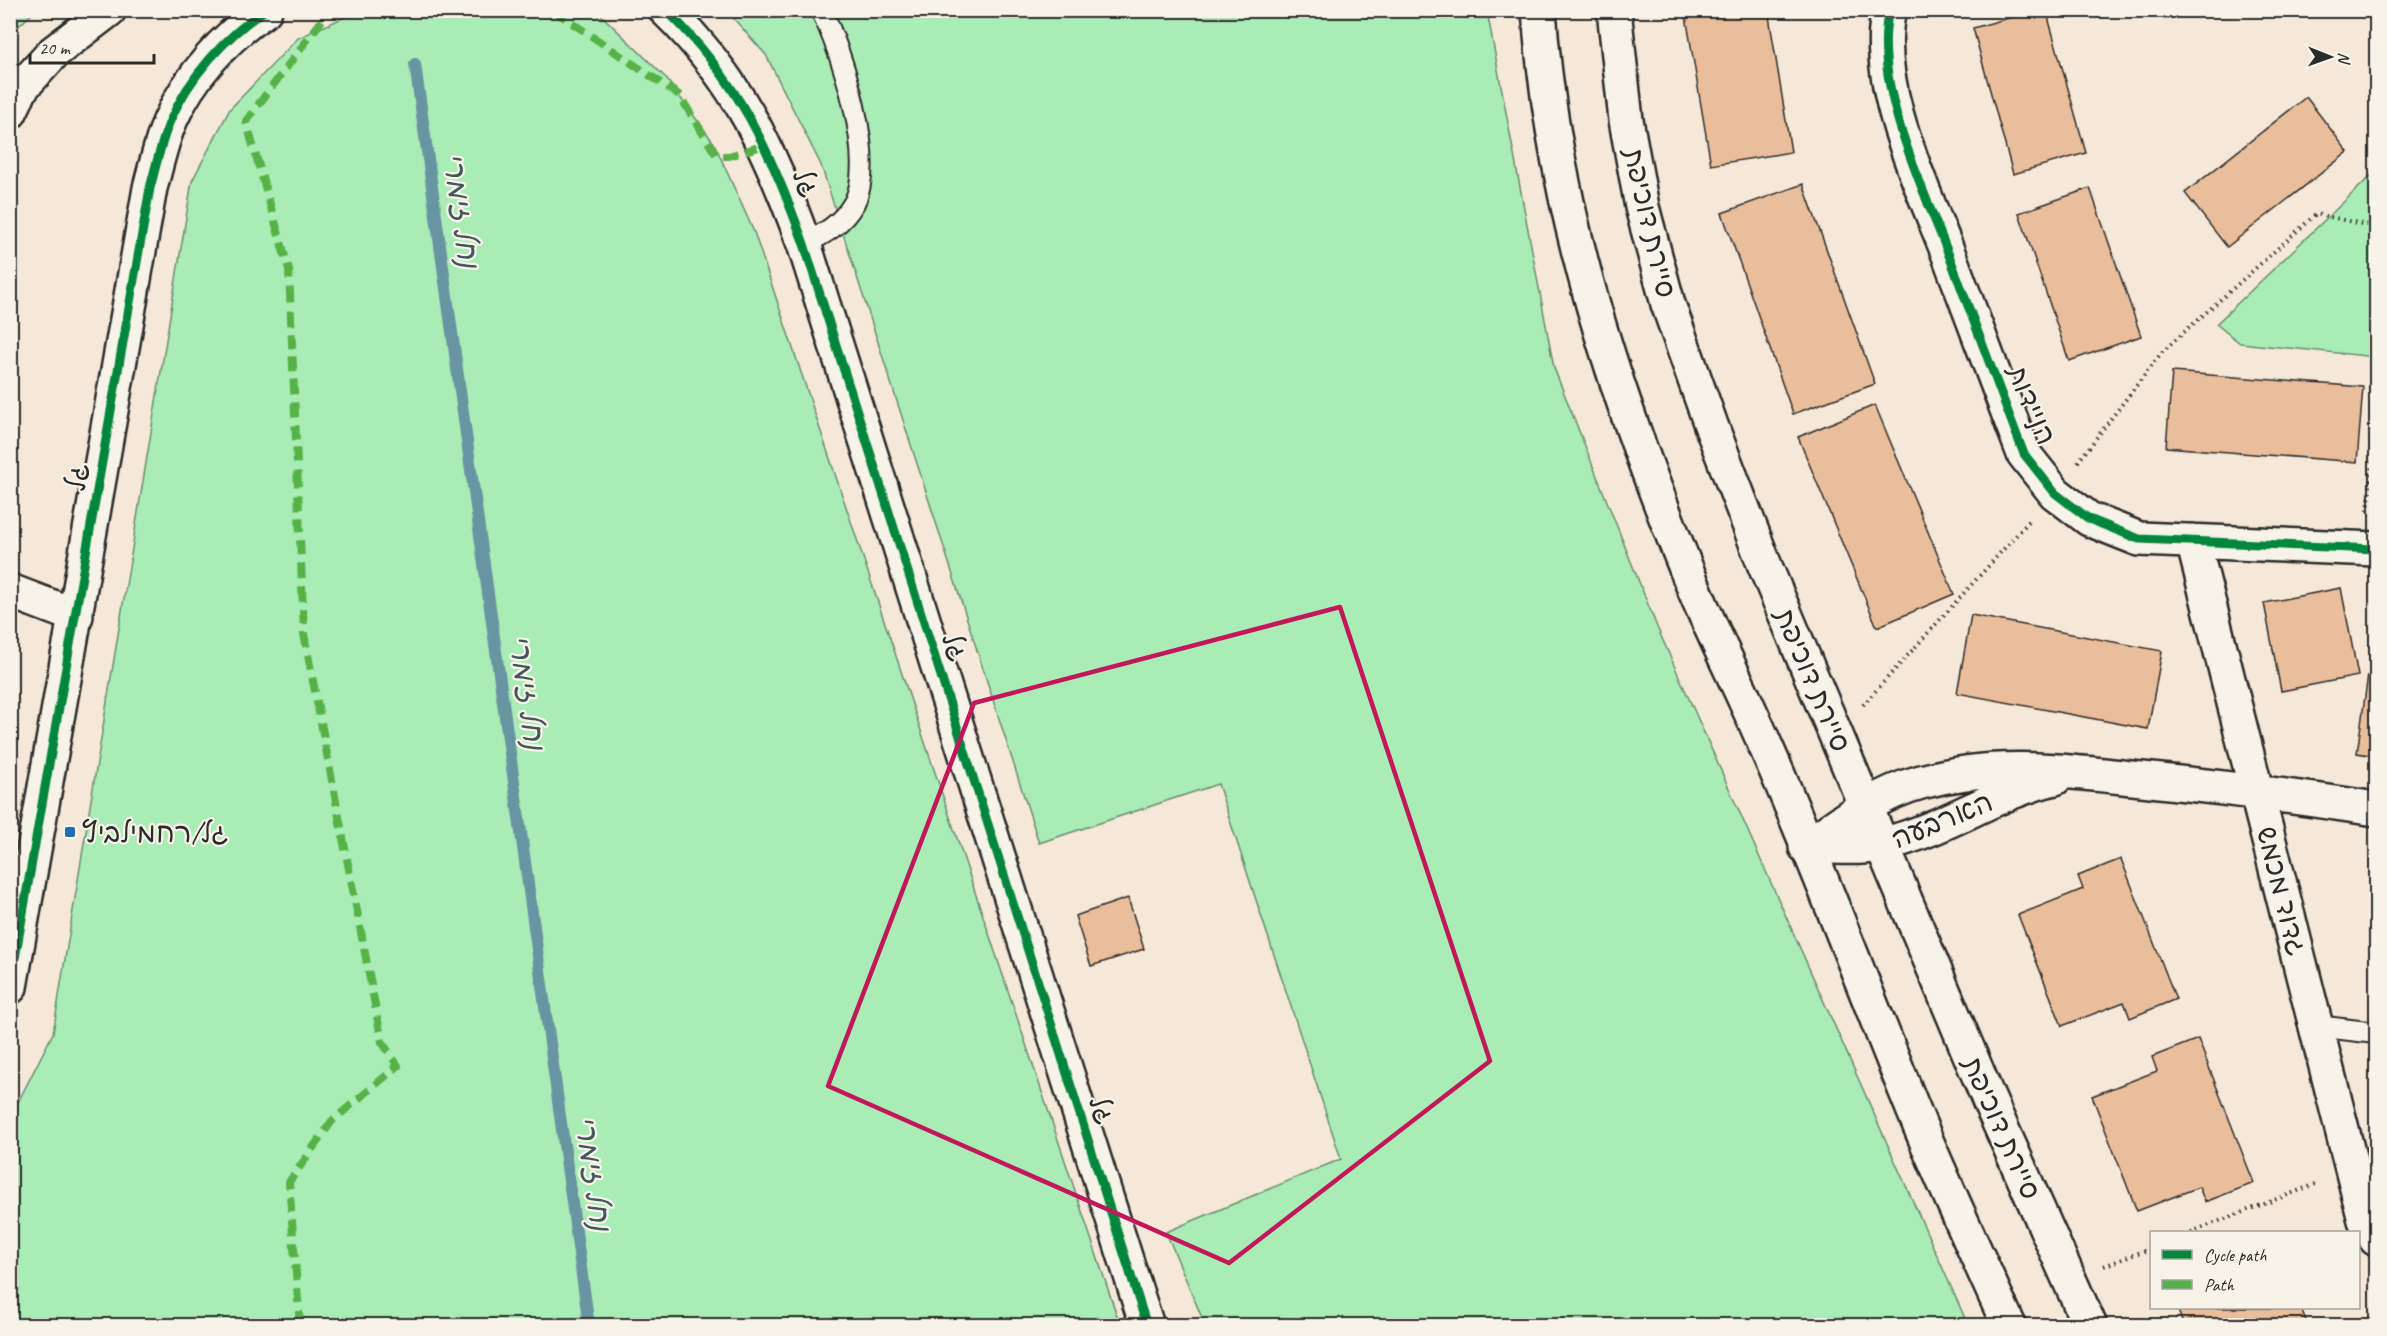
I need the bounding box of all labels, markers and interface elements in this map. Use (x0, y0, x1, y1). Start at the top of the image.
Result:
scale bar (30, 27, 154, 65)
north arrow (2300, 27, 2360, 87)
text: 20 m (39, 37, 72, 59)
text: N (2334, 52, 2354, 65)
street label: סיירת דוכיפת (1615, 143, 1684, 301)
water label: נחל זימרי (434, 150, 488, 272)
street label: גל (785, 164, 827, 202)
street label: הניידות (1999, 358, 2064, 450)
street label: גל (57, 460, 97, 494)
street label: סיירת דוכיפת (1766, 601, 1859, 757)
street label: גל (934, 628, 976, 666)
water label: נחל זימרי (500, 632, 554, 754)
street label: הארבעה (1886, 784, 1998, 856)
place label: גל/רחמילביץ (82, 815, 228, 850)
street label: גדוד מכמש (2249, 823, 2315, 959)
marker: גל/רחמילביץ (63, 825, 77, 839)
street label: סיירת דוכיפת (1954, 1050, 2049, 1205)
street label: גל (1081, 1091, 1123, 1129)
water label: נחל זימרי (566, 1113, 620, 1235)
legend (2150, 1231, 2360, 1309)
text: Cycle path (2204, 1244, 2267, 1266)
text: Path (2204, 1274, 2234, 1296)

